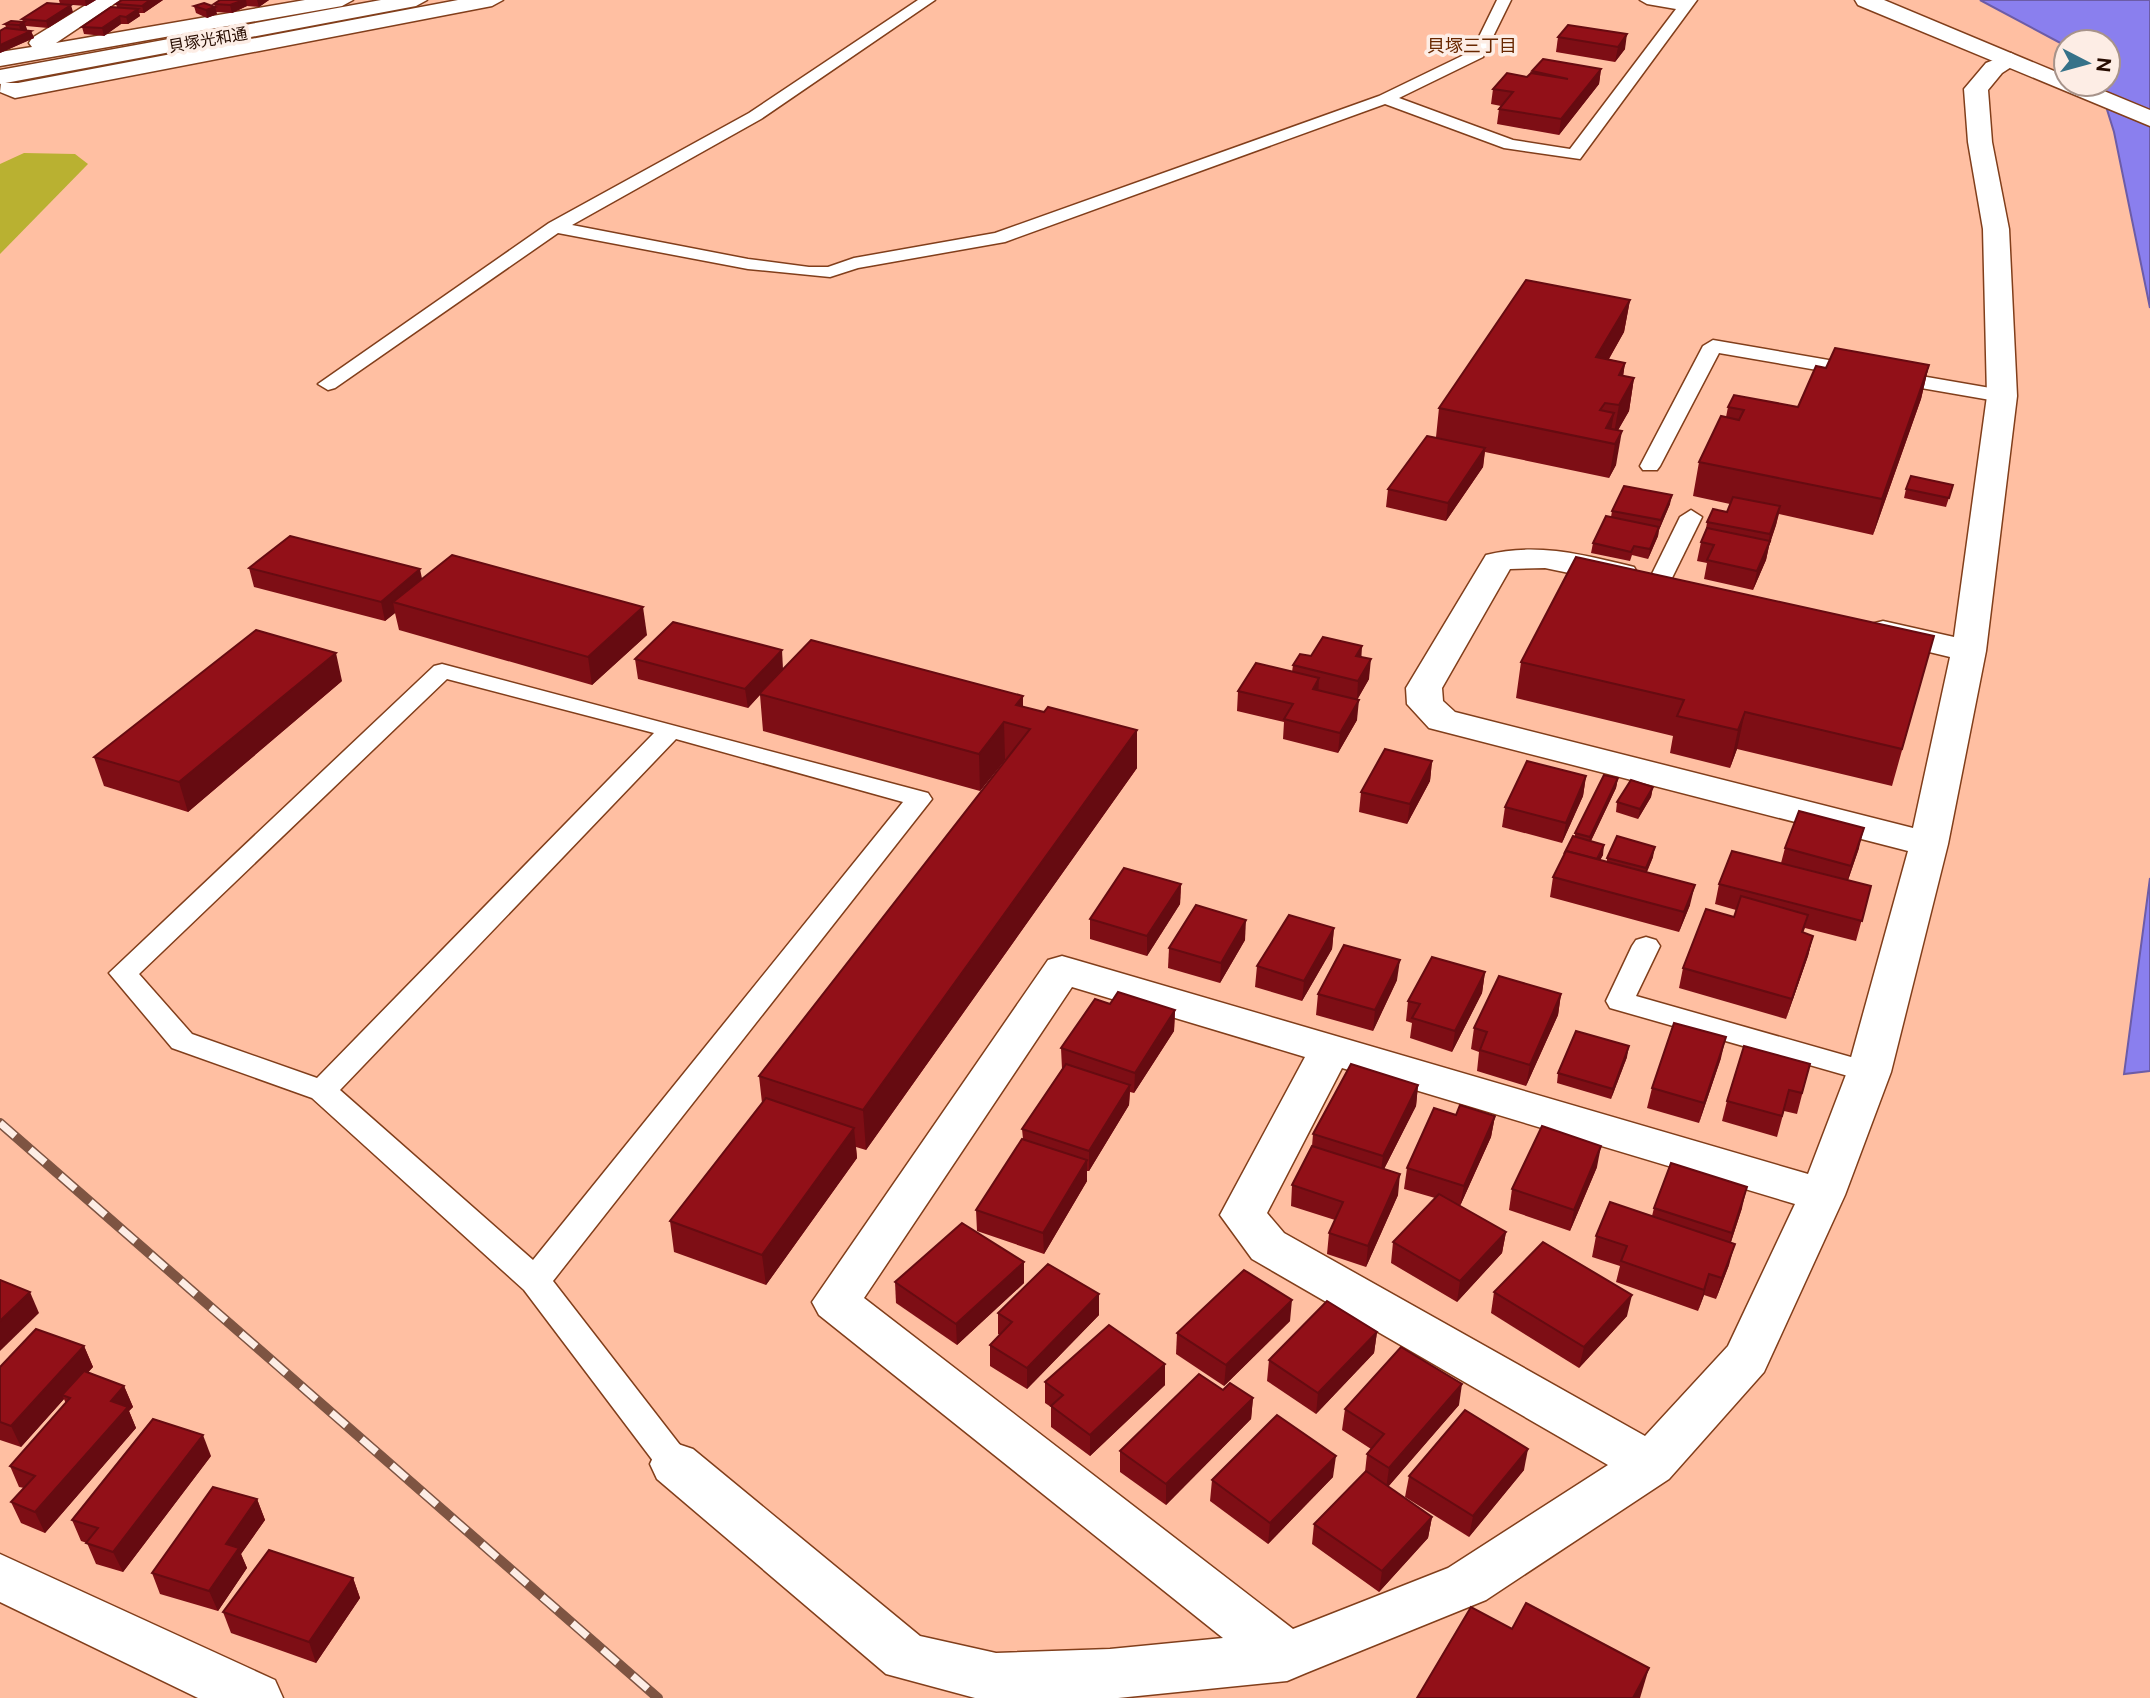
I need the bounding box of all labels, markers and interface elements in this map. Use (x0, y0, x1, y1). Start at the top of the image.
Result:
street label: 貝塚光和通 (167, 24, 249, 56)
north arrow (2052, 28, 2122, 98)
district label: 貝塚三丁目 (1427, 35, 1517, 56)
text: N (2092, 56, 2116, 73)

